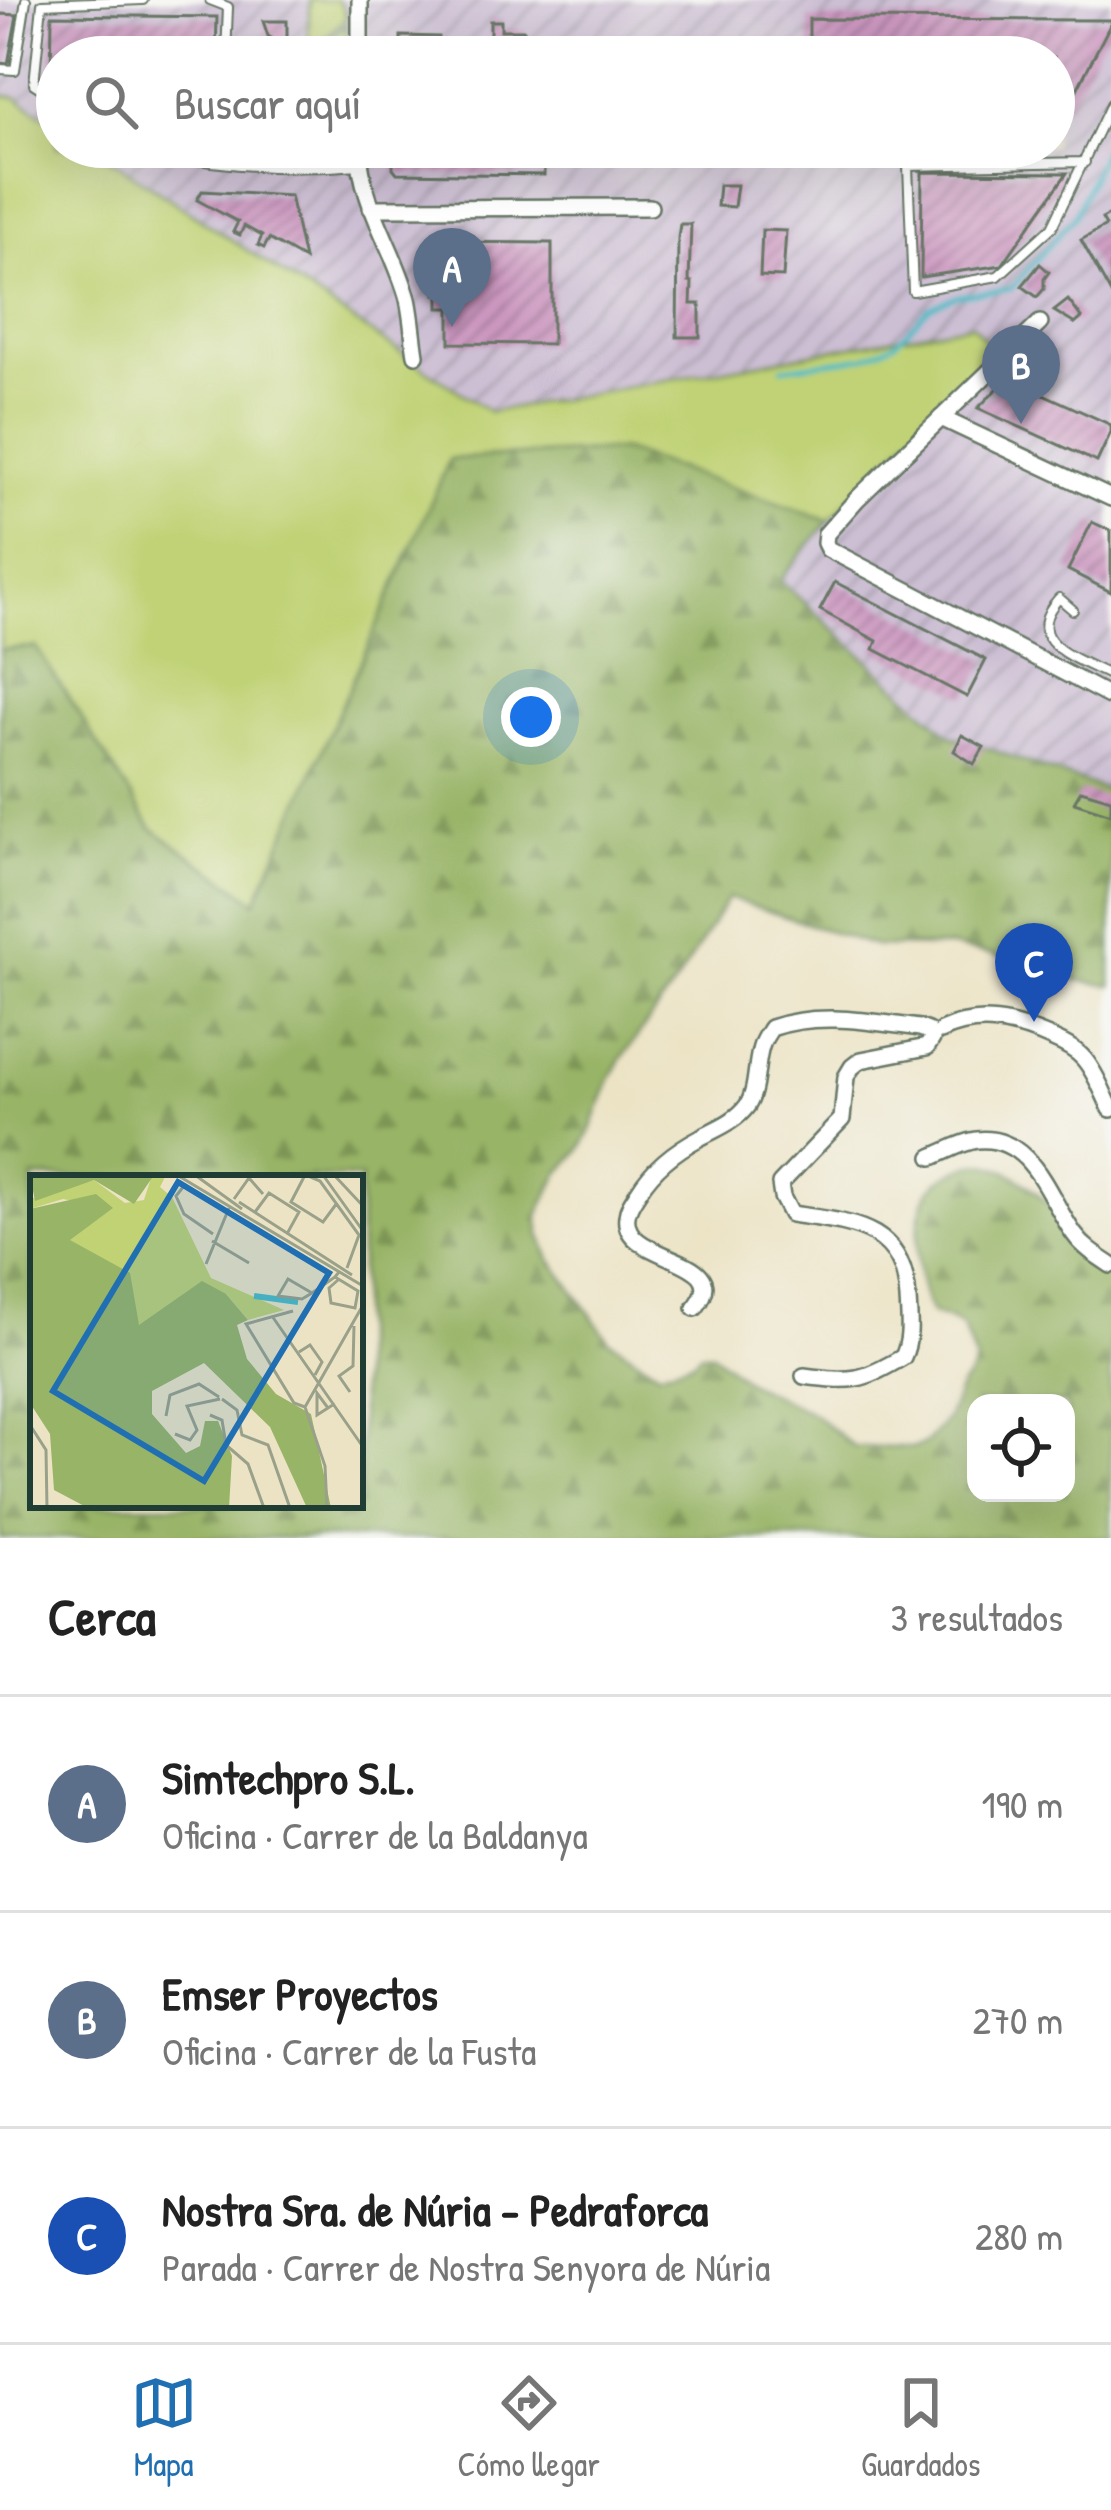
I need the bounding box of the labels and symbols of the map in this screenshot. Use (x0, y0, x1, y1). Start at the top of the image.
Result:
pin: A (413, 228, 491, 327)
pin: B (982, 325, 1060, 424)
your location (501, 687, 561, 747)
pin: C (995, 923, 1073, 1022)
inset map (30, 1175, 363, 1508)

